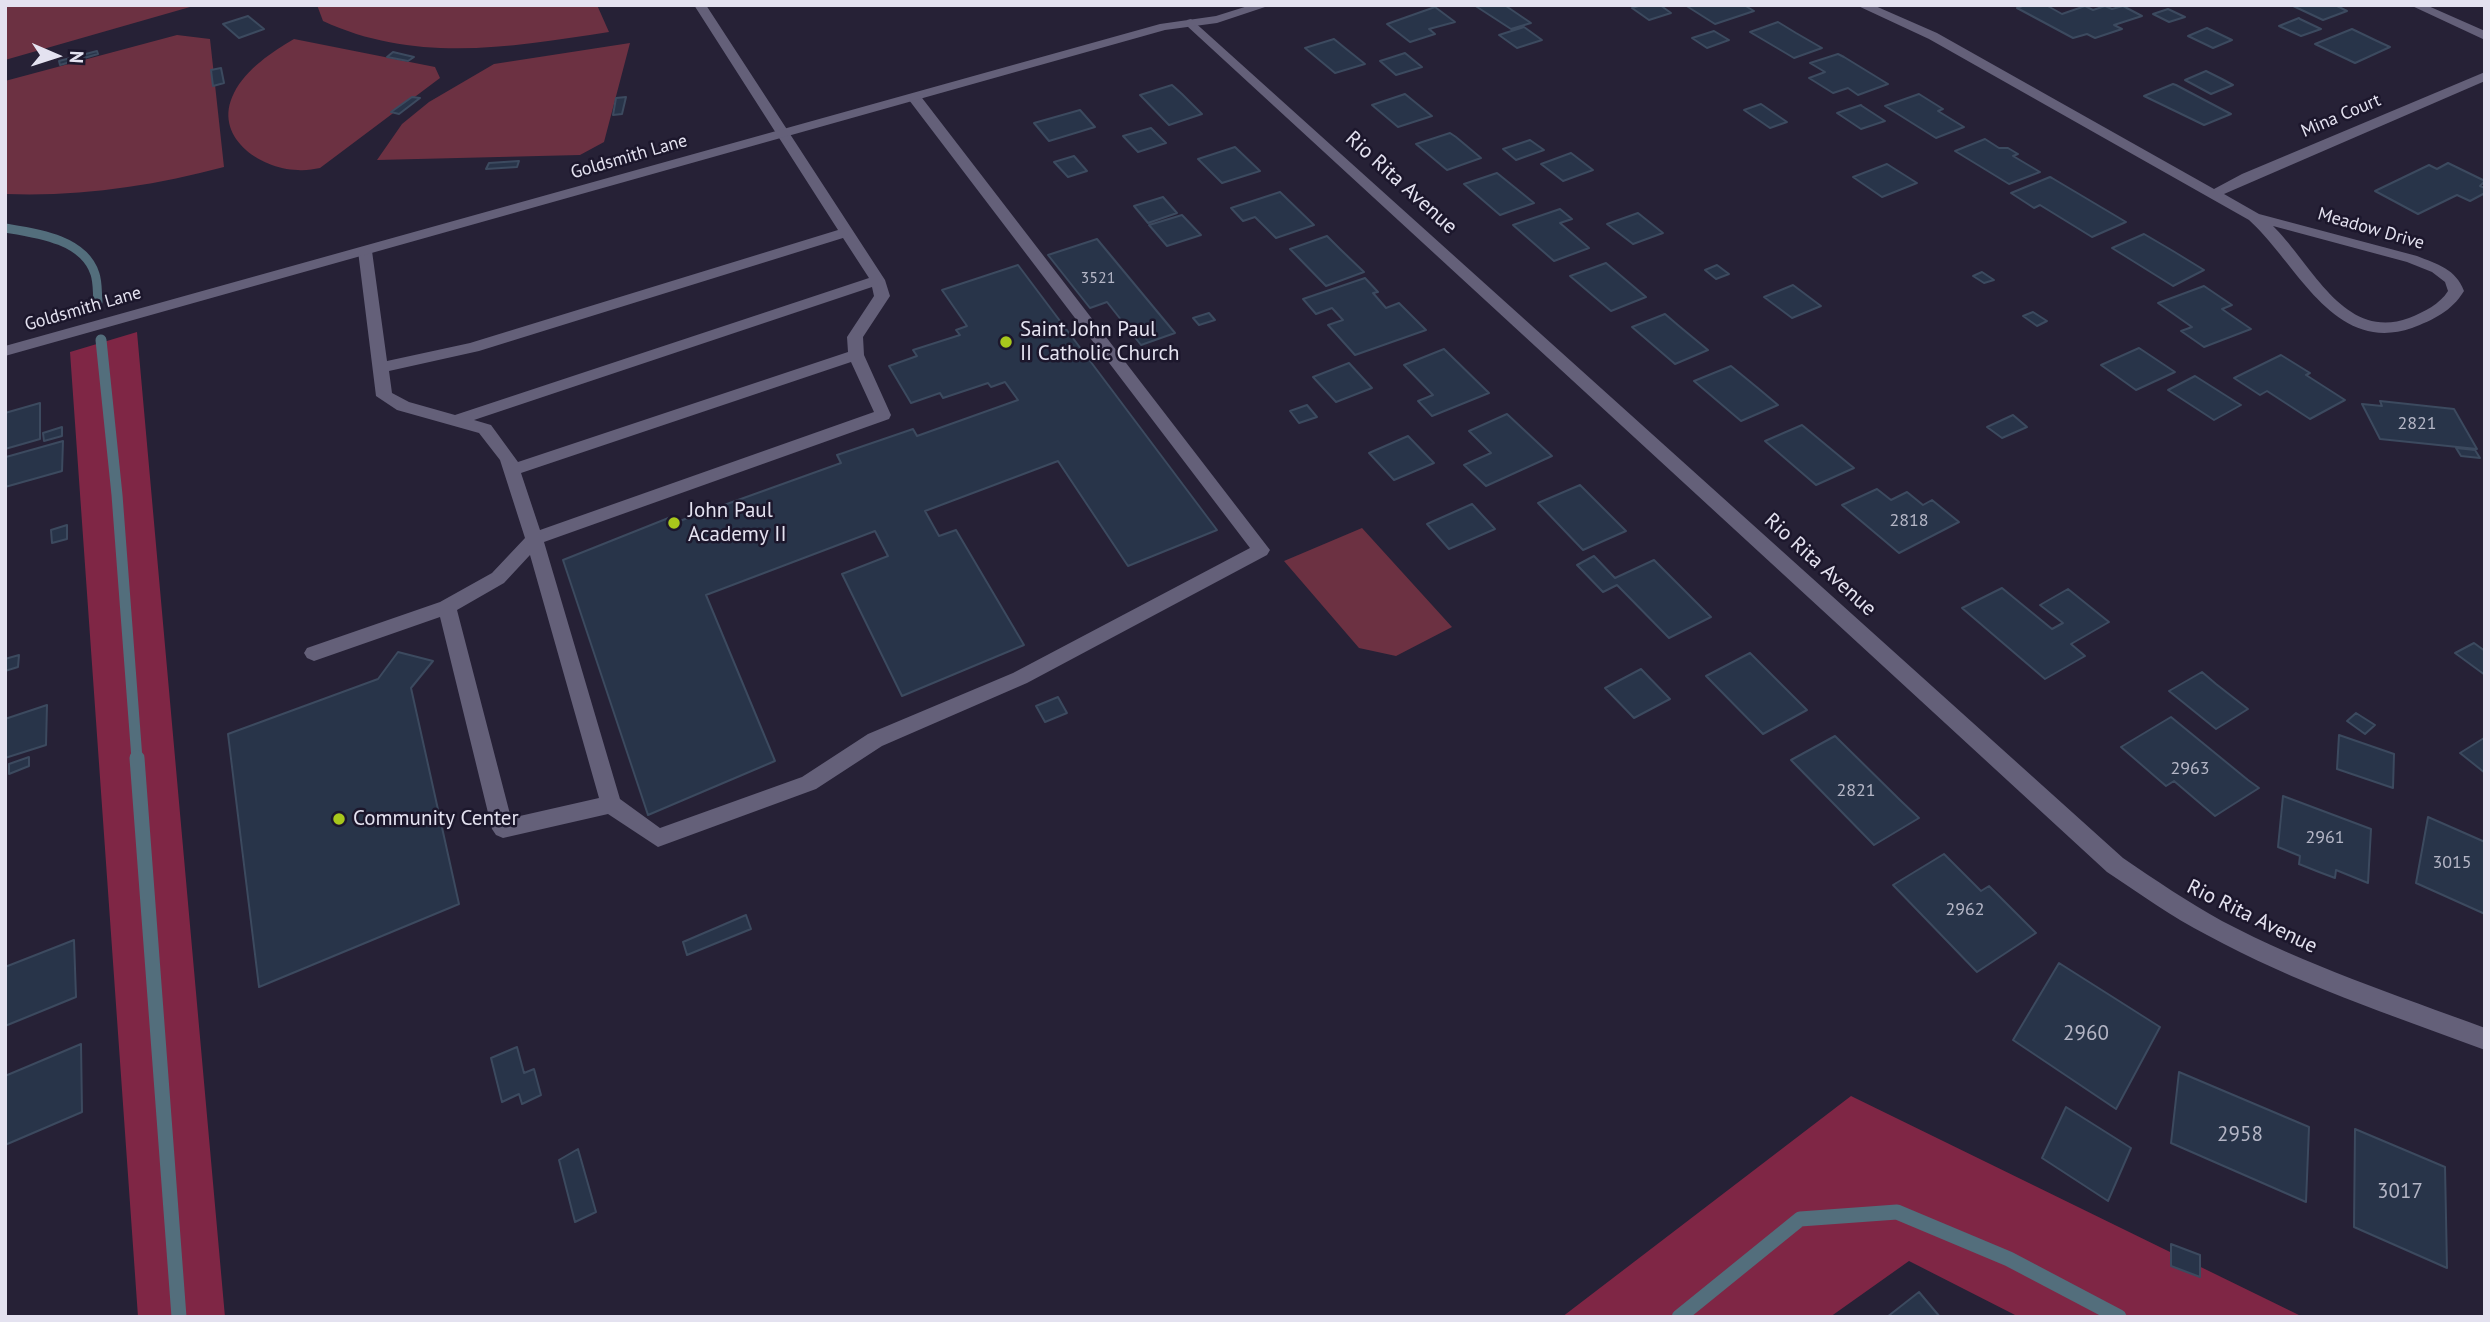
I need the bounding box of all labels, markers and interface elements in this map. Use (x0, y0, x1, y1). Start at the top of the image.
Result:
north arrow (21, 21, 91, 91)
text: N (65, 50, 89, 64)
street label: Mina Court (2298, 90, 2384, 142)
street label: Rio Rita Avenue (1340, 126, 1462, 240)
street label: Goldsmith Lane (568, 130, 690, 184)
street label: Meadow Drive (2315, 203, 2427, 255)
house number: 3521 (1081, 268, 1115, 288)
street label: Goldsmith Lane (22, 282, 144, 336)
place label: Saint John Paul II Catholic Church (1020, 317, 1179, 367)
marker: Saint John Paul II Catholic Church (998, 334, 1014, 350)
house number: 2821 (2397, 413, 2437, 435)
place label: John Paul Academy II (688, 498, 787, 548)
street label: Rio Rita Avenue (1759, 508, 1881, 622)
house number: 2818 (1889, 510, 1929, 532)
marker: John Paul Academy II (666, 515, 682, 531)
house number: 2963 (2170, 758, 2210, 780)
house number: 2821 (1836, 780, 1876, 802)
place label: Community Center (353, 806, 519, 832)
marker: Community Center (331, 811, 347, 827)
house number: 2961 (2305, 827, 2345, 849)
house number: 3015 (2432, 852, 2472, 874)
street label: Rio Rita Avenue (2183, 875, 2321, 959)
house number: 2962 (1945, 899, 1985, 921)
house number: 2960 (2063, 1021, 2109, 1047)
house number: 2958 (2217, 1122, 2263, 1148)
house number: 3017 (2377, 1179, 2423, 1205)

